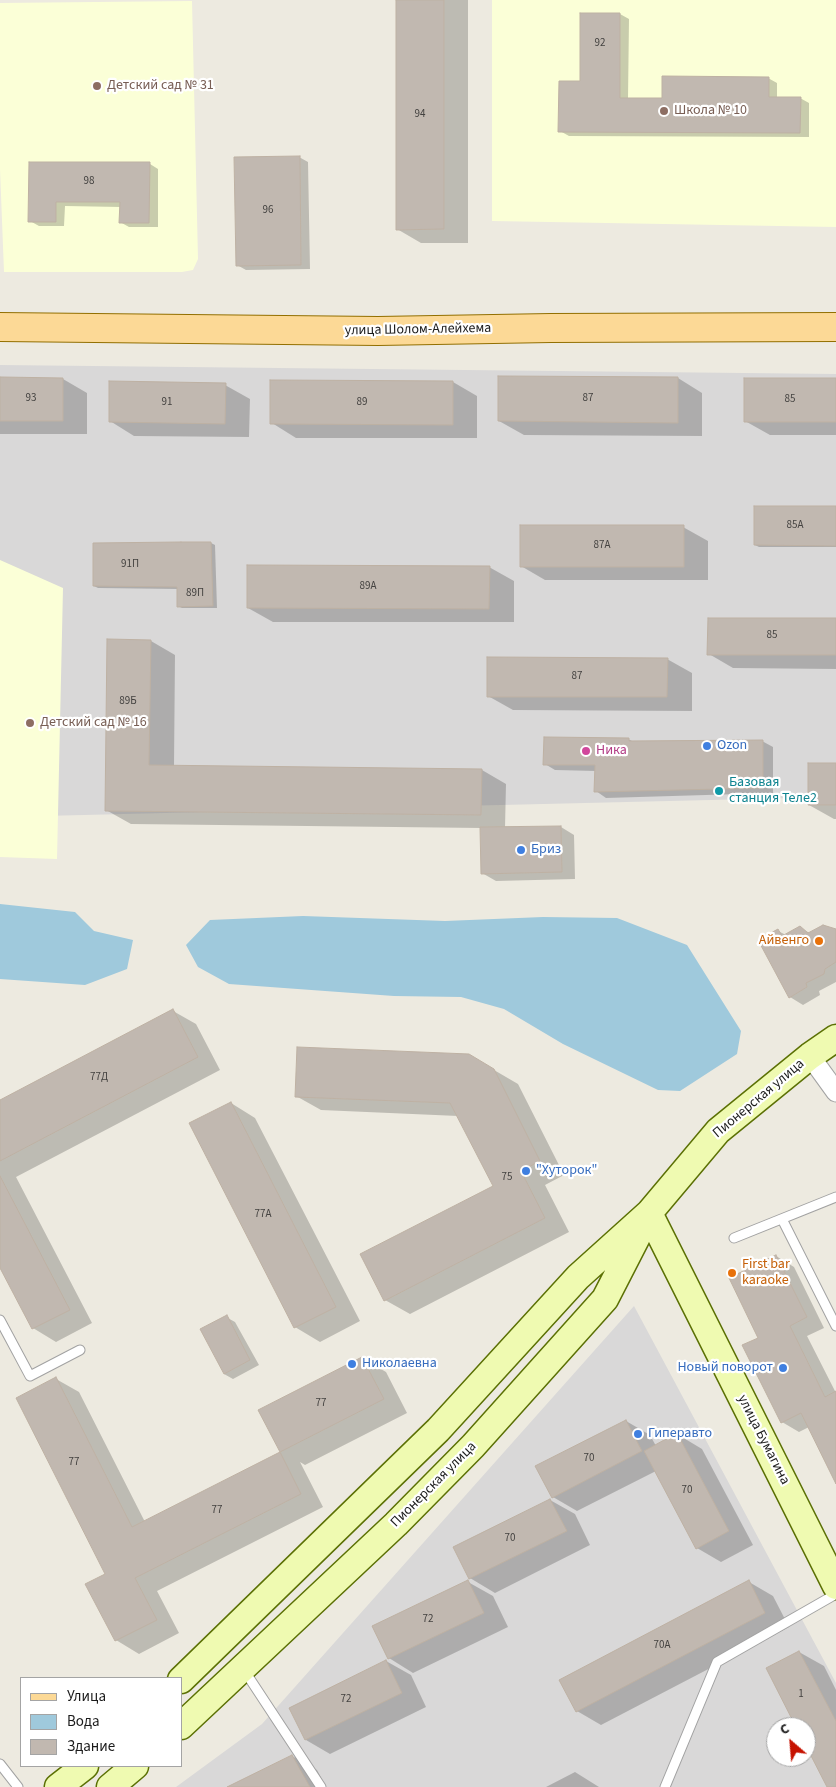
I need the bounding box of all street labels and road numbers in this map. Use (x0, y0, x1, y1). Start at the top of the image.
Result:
street label: улица Шолом-Алейхема (345, 320, 491, 340)
street label: Пионерская улица (710, 1056, 808, 1142)
street label: улица Бумагина (733, 1392, 793, 1488)
street label: Пионерская улица (388, 1439, 480, 1531)

